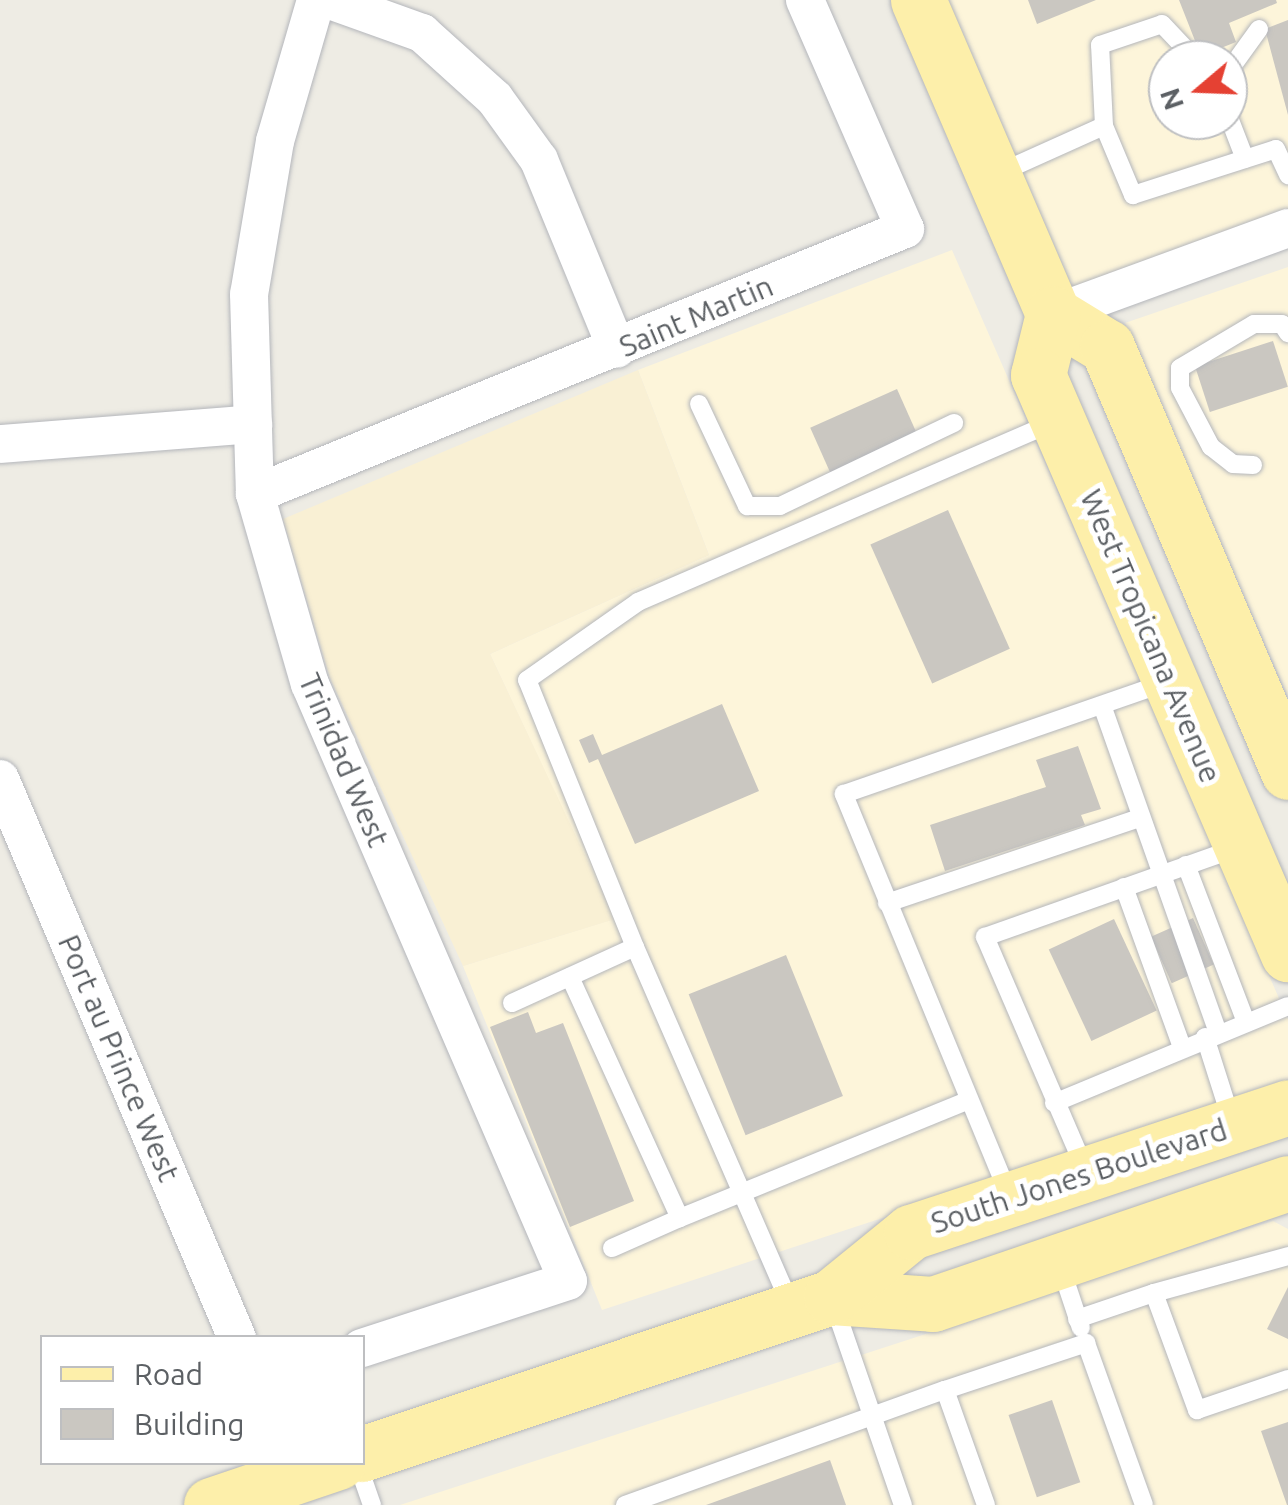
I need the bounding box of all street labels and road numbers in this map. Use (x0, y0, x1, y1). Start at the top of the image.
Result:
street label: Saint Martin (614, 268, 778, 364)
street label: West Tropicana Avenue (1073, 484, 1229, 788)
street label: Trinidad West (291, 668, 397, 852)
street label: Port au Prince West (51, 929, 187, 1187)
street label: South Jones Boulevard (926, 1111, 1232, 1241)

